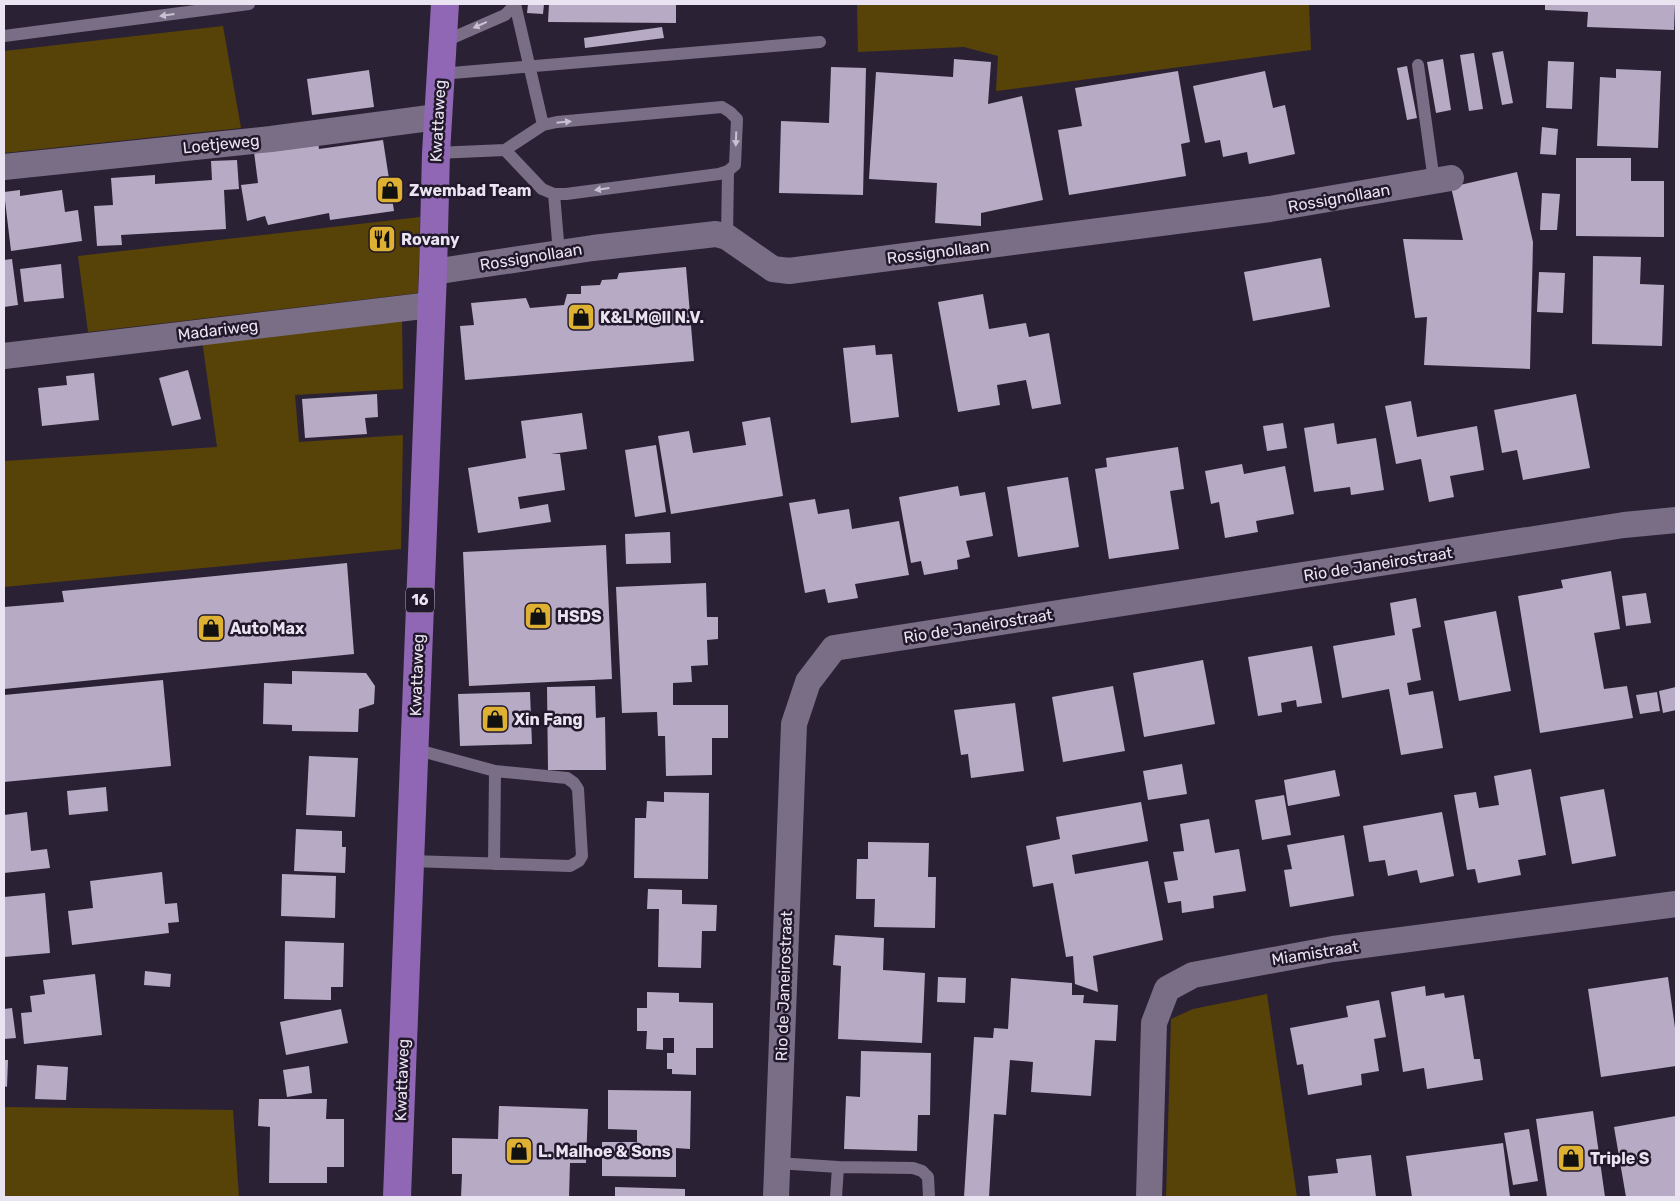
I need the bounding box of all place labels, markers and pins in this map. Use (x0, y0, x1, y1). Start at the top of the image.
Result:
shop icon: Zwembad Team (375, 175, 405, 205)
place label: Zwembad Team (409, 181, 532, 200)
restaurant icon: Rovany (367, 224, 397, 254)
place label: Rovany (401, 230, 460, 249)
shop icon: K&L M@ll N.V. (566, 302, 596, 332)
place label: K&L M@ll N.V. (600, 308, 704, 327)
shop icon: HSDS (523, 601, 553, 631)
place label: HSDS (557, 607, 602, 626)
shop icon: Auto Max (196, 613, 226, 643)
place label: Auto Max (230, 619, 305, 638)
shop icon: Xin Fang (480, 704, 510, 734)
place label: Xin Fang (514, 710, 583, 729)
shop icon: L. Malhoe & Sons (504, 1136, 534, 1166)
place label: L. Malhoe & Sons (538, 1142, 671, 1161)
shop icon: Triple S (1556, 1143, 1586, 1173)
place label: Triple S (1590, 1149, 1650, 1168)

